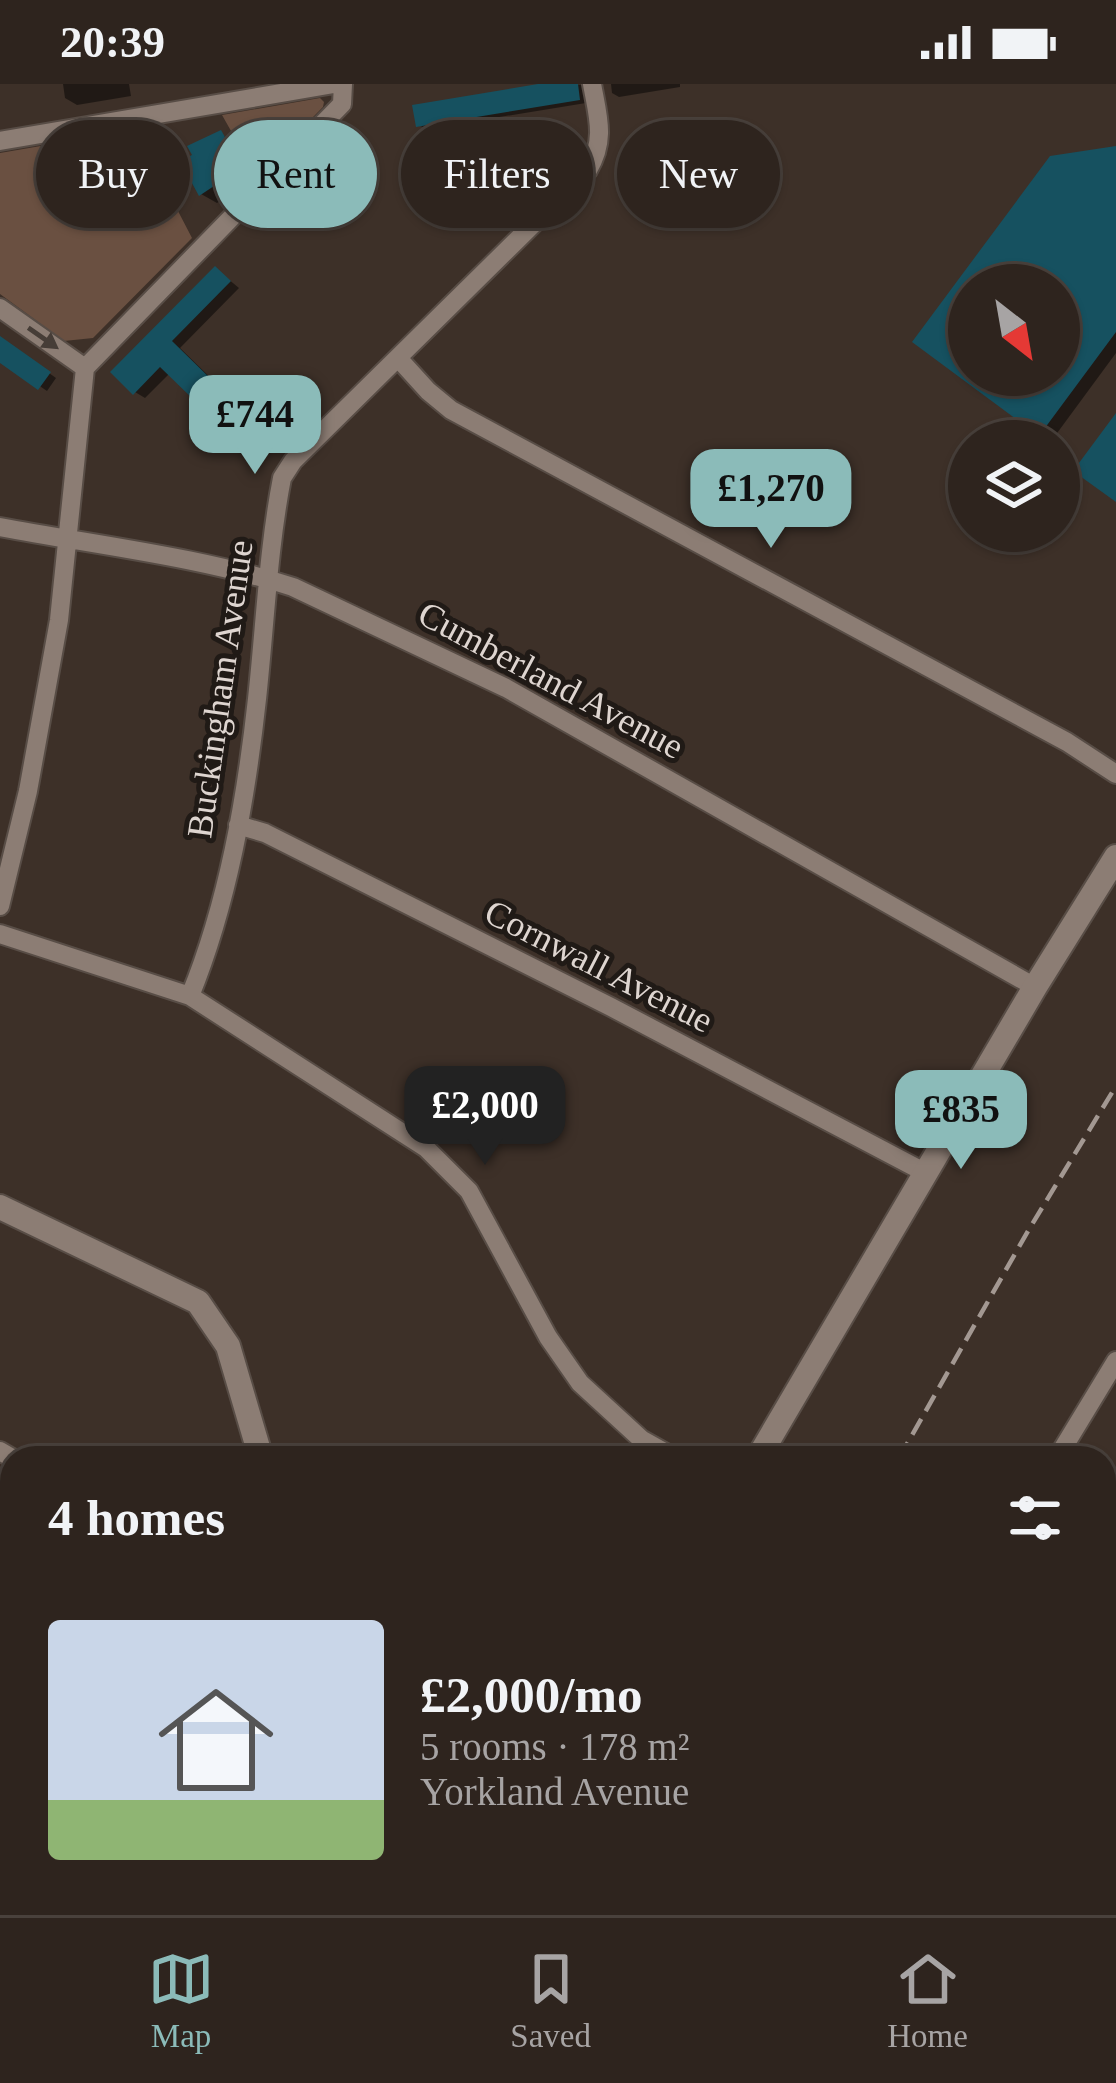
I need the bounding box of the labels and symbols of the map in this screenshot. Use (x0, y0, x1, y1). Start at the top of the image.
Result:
north arrow (948, 264, 1080, 396)
one-way arrow (26, 326, 59, 349)
pin: £744 (184, 375, 326, 477)
pin: £1,270 (673, 449, 869, 551)
street label: Buckingham Avenue (179, 538, 261, 840)
street label: Cumberland Avenue (412, 593, 690, 767)
street label: Cornwall Avenue (478, 891, 720, 1041)
pin: £2,000 (387, 1066, 583, 1168)
pin: £835 (890, 1070, 1032, 1172)

